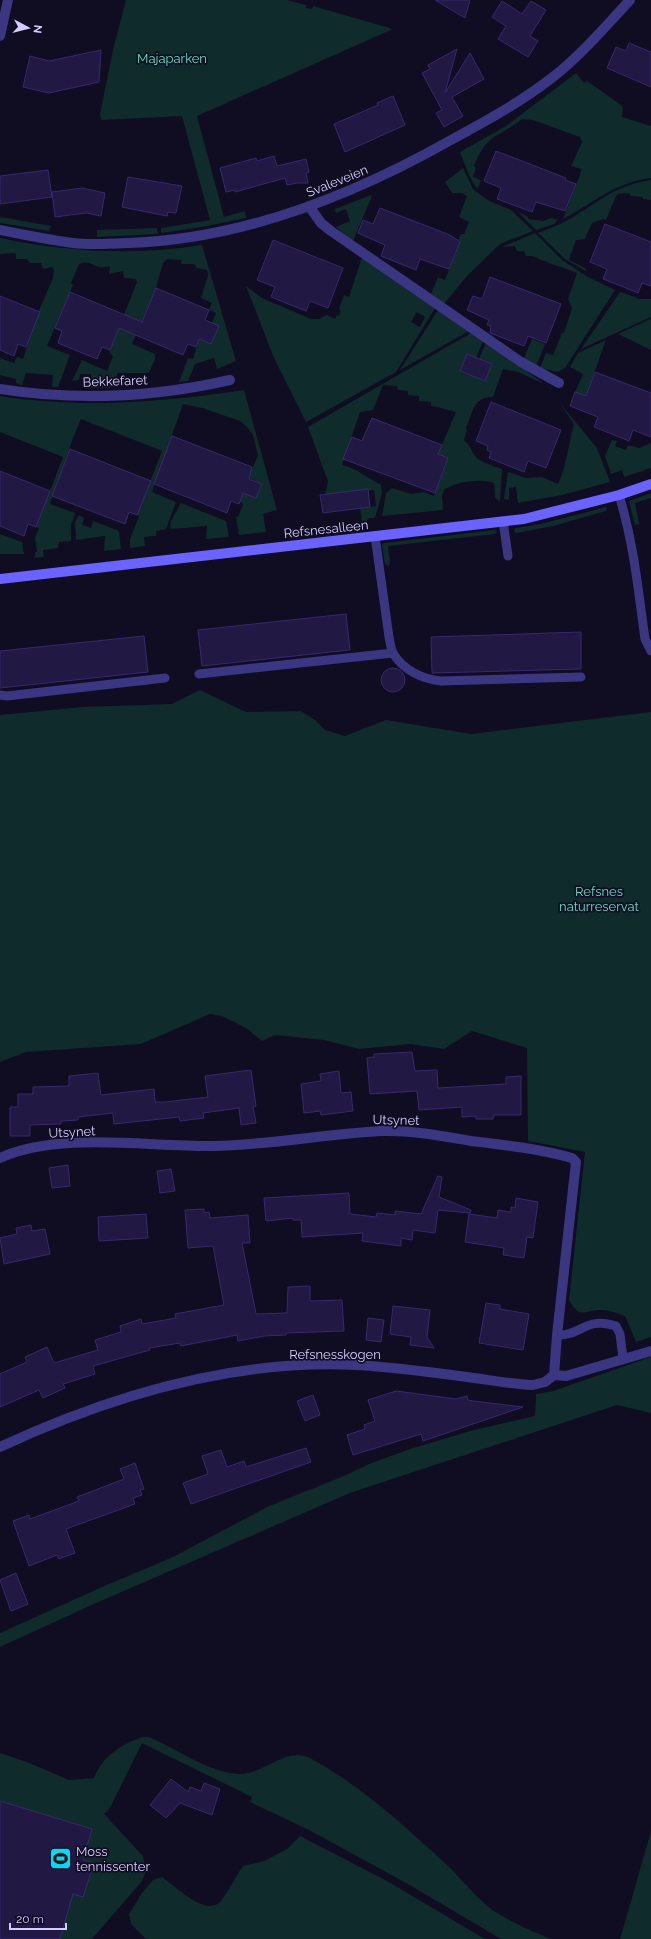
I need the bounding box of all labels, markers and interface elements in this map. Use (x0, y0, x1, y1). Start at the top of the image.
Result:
north arrow (8, 8, 48, 48)
text: N (30, 24, 44, 34)
park label: Majaparken (137, 51, 207, 66)
street label: Svaleveien (304, 162, 370, 200)
street label: Bekkefaret (82, 372, 148, 390)
street label: Refsnesalleen (283, 517, 369, 541)
park label: Refsnes naturreservat (559, 884, 640, 914)
street label: Utsynet (372, 1112, 420, 1128)
street label: Utsynet (48, 1123, 96, 1141)
street label: Refsnesskogen (289, 1347, 381, 1362)
place label: Moss tennissenter (76, 1844, 150, 1874)
sports icon: Moss tennissenter (48, 1845, 74, 1871)
scale bar (10, 1905, 66, 1931)
text: 20 m (16, 1912, 44, 1926)

